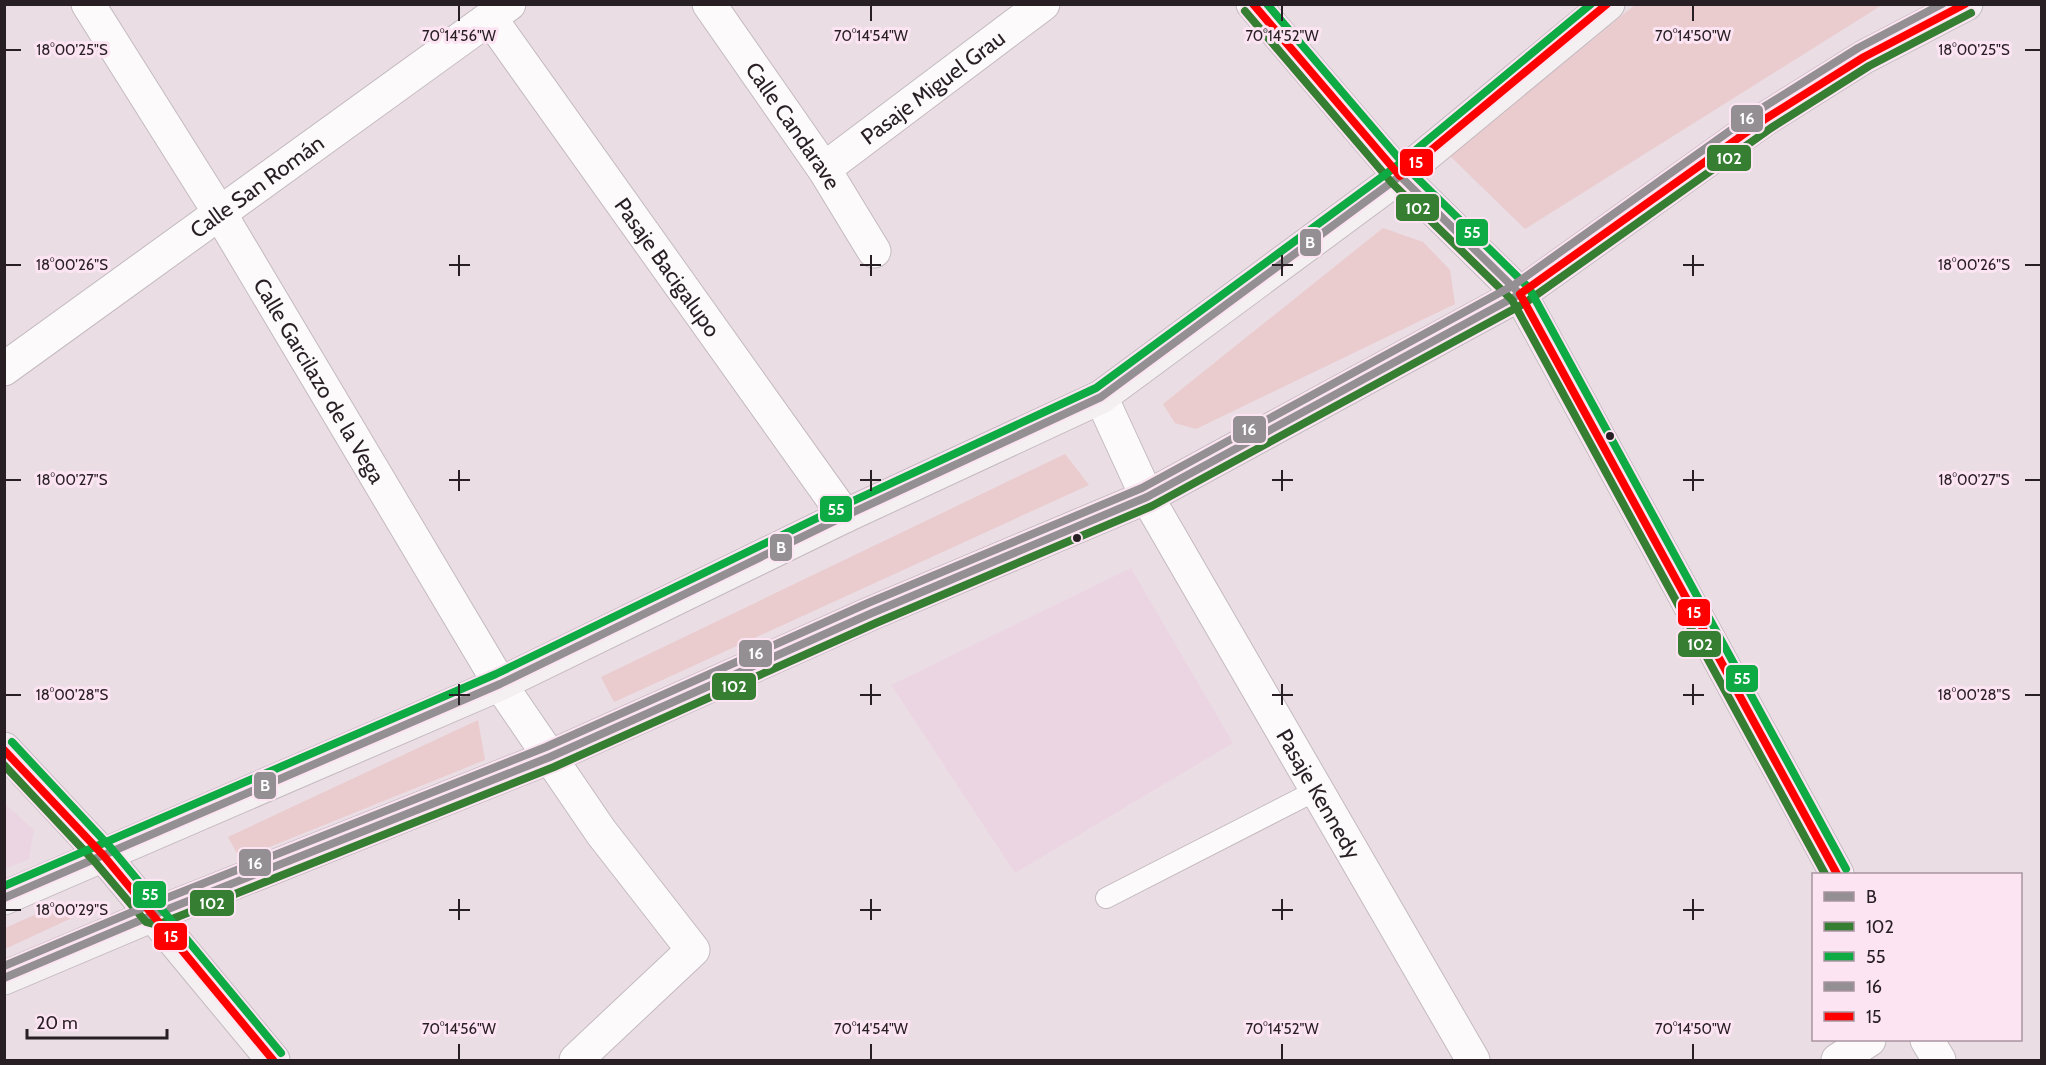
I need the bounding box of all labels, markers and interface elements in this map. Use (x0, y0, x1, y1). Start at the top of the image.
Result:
street label: Pasaje Miguel Grau (856, 25, 1010, 150)
text: 70°14'56"W (422, 27, 497, 45)
text: 70°14'54"W (834, 27, 909, 45)
text: 70°14'52"W (1245, 27, 1319, 45)
text: 70°14'50"W (1655, 27, 1732, 45)
text: 18°00'25"S (36, 41, 108, 59)
text: 18°00'25"S (1938, 41, 2010, 59)
street label: Calle Candarave (740, 57, 846, 194)
line badge: 16 (1730, 104, 1764, 133)
text: 16 (1740, 109, 1754, 128)
street label: Calle San Román (185, 129, 329, 244)
line badge: 102 (1706, 144, 1752, 172)
line badge: 15 (1399, 148, 1434, 177)
text: 102 (1716, 149, 1742, 168)
text: 15 (1409, 153, 1423, 172)
street label: Pasaje Bacigalupo (609, 193, 726, 342)
line badge: 102 (1395, 193, 1440, 222)
text: 102 (1405, 199, 1431, 218)
line badge: 55 (1455, 218, 1489, 247)
text: 55 (1463, 223, 1481, 242)
line badge: B (1299, 228, 1322, 257)
text: B (1305, 233, 1315, 252)
text: 18°00'26"S (36, 256, 108, 274)
text: 18°00'26"S (1938, 256, 2010, 274)
street label: Calle Garcilazo de la Vega (247, 273, 391, 489)
line badge: 16 (1232, 415, 1267, 444)
text: 16 (1242, 420, 1256, 439)
unlabelled marker (1604, 430, 1616, 442)
text: 18°00'27"S (37, 471, 108, 489)
text: 18°00'27"S (1939, 471, 2010, 489)
line badge: 55 (819, 495, 853, 523)
text: 55 (827, 500, 845, 519)
unlabelled marker (1071, 532, 1083, 544)
line badge: B (769, 533, 793, 562)
text: B (776, 538, 786, 557)
line badge: 15 (1677, 598, 1711, 627)
text: 15 (1687, 603, 1701, 622)
line badge: 102 (1677, 630, 1722, 658)
text: 102 (1687, 635, 1713, 654)
line badge: 16 (738, 639, 773, 668)
text: 16 (749, 644, 763, 663)
line badge: 55 (1725, 664, 1759, 693)
text: 55 (1733, 669, 1751, 688)
line badge: 102 (711, 672, 757, 701)
text: 102 (721, 677, 747, 696)
text: 18°00'28"S (36, 686, 108, 704)
text: 18°00'28"S (1938, 686, 2010, 704)
street label: Pasaje Kennedy (1270, 724, 1367, 864)
line badge: B (253, 771, 277, 800)
text: B (260, 776, 270, 795)
line badge: 16 (238, 848, 272, 877)
text: 16 (248, 854, 262, 873)
legend (1812, 873, 2022, 1041)
line badge: 55 (132, 880, 167, 909)
text: 55 (141, 885, 159, 904)
text: B (1866, 886, 1877, 908)
line badge: 102 (189, 889, 235, 917)
text: 102 (199, 894, 225, 913)
text: 18°00'29"S (36, 901, 108, 919)
text: 102 (1866, 916, 1894, 938)
line badge: 15 (153, 922, 188, 951)
text: 15 (164, 927, 178, 946)
text: 55 (1866, 946, 1885, 968)
text: 16 (1866, 976, 1882, 998)
scale bar (27, 1002, 166, 1040)
text: 15 (1866, 1006, 1882, 1028)
text: 20 m (36, 1012, 78, 1034)
text: 70°14'56"W (422, 1020, 497, 1038)
text: 70°14'54"W (834, 1020, 909, 1038)
text: 70°14'52"W (1245, 1020, 1319, 1038)
text: 70°14'50"W (1655, 1020, 1732, 1038)

